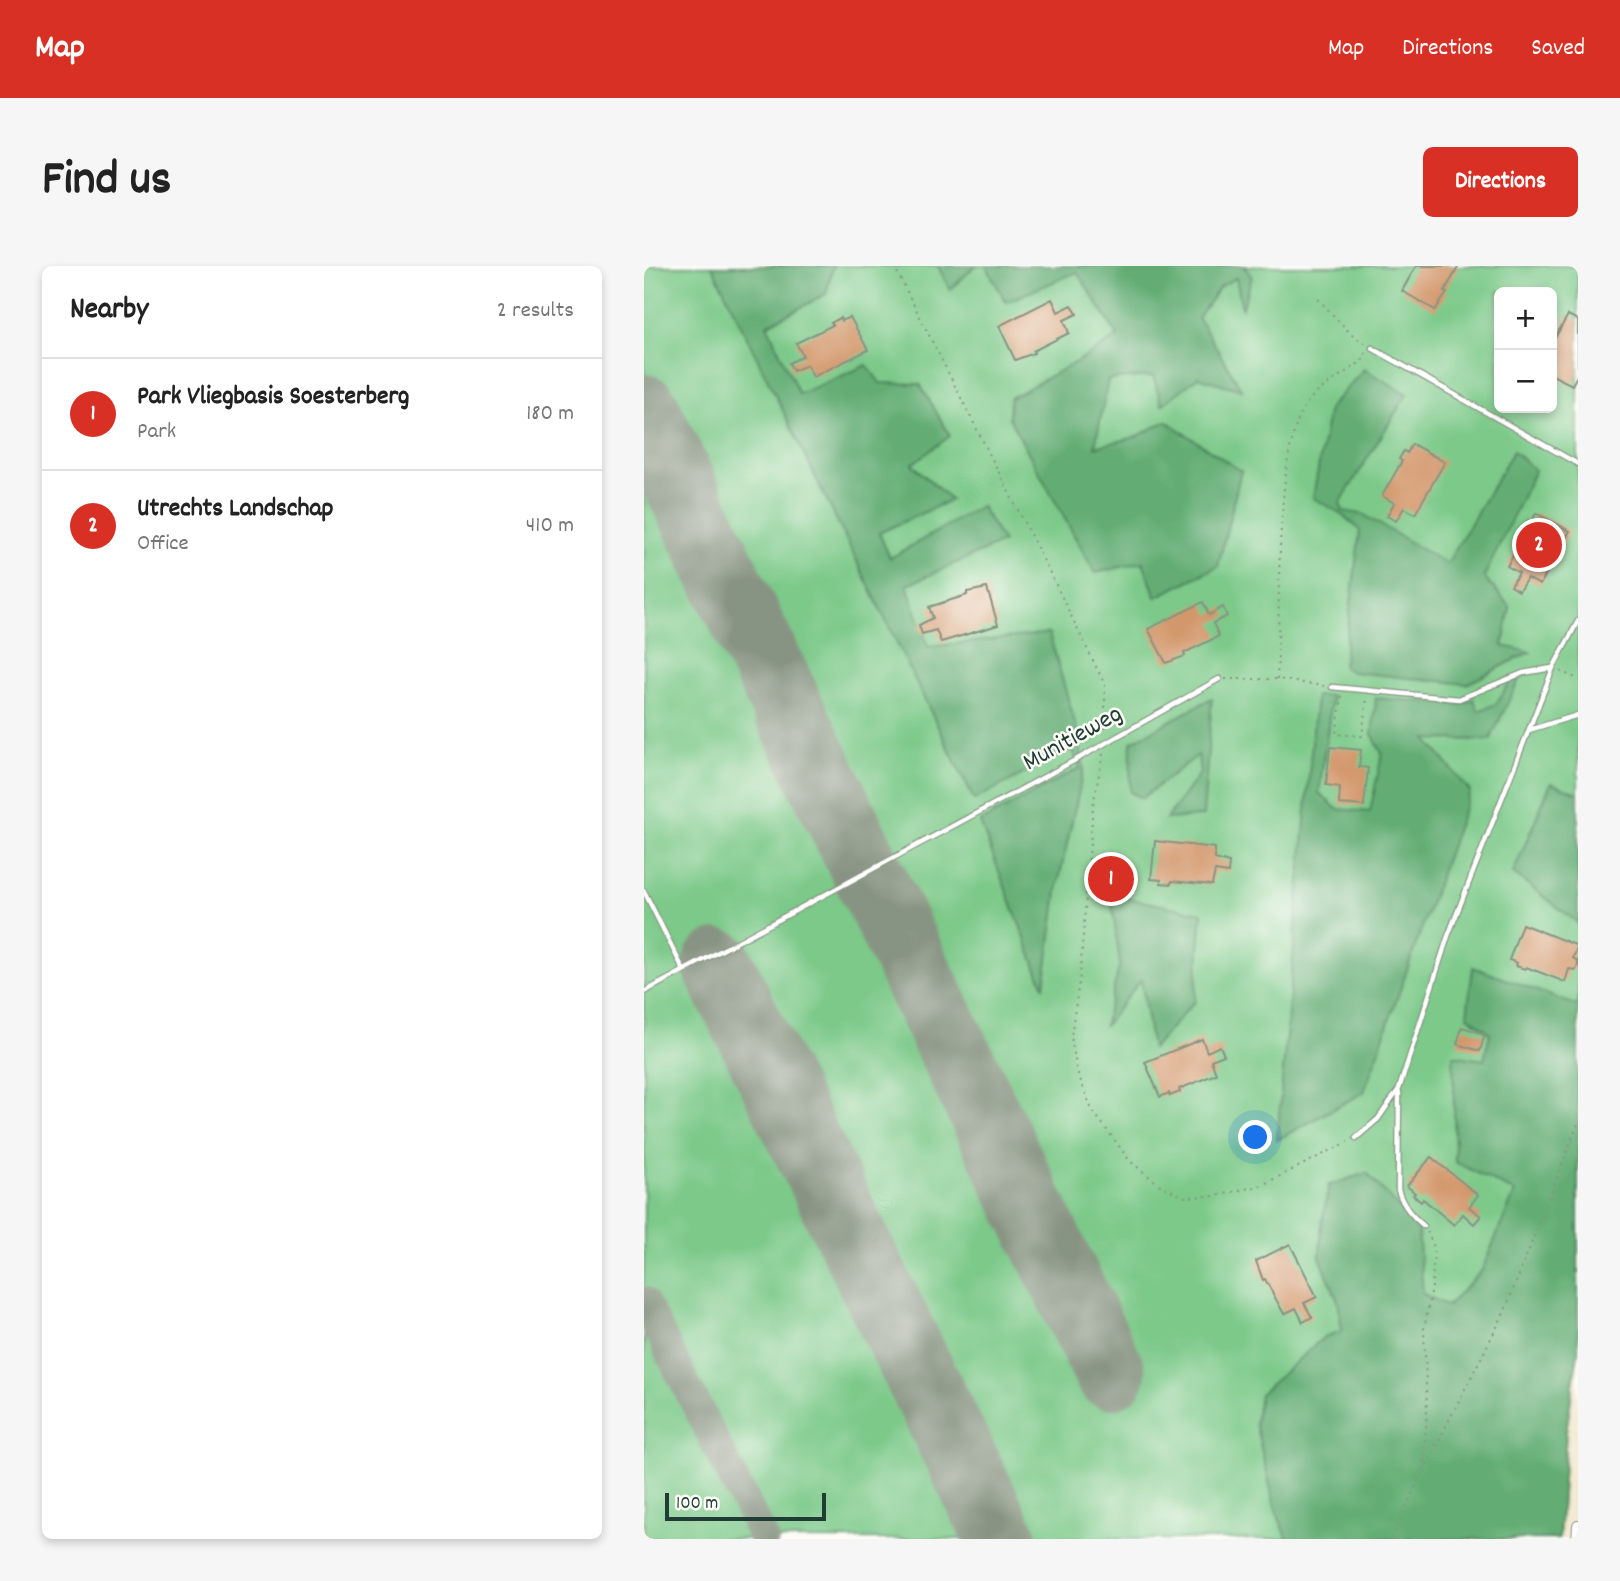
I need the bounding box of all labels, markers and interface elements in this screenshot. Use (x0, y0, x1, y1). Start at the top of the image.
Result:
text: Map (35, 26, 85, 73)
text: Map (1328, 32, 1364, 66)
text: Directions (1402, 32, 1493, 66)
text: Saved (1531, 32, 1585, 66)
text: Find us (42, 147, 171, 217)
button: Directions (1423, 147, 1578, 217)
map controls (1494, 287, 1557, 413)
button: + (1494, 287, 1557, 350)
text: Nearby (70, 290, 148, 333)
text: 2 results (497, 295, 574, 328)
button: − (1494, 350, 1557, 413)
text: Park Vliegbasis Soesterberg (137, 379, 409, 416)
text: 1 (90, 398, 96, 431)
text: 180 m (526, 398, 574, 431)
text: Park (137, 416, 176, 449)
text: Utrechts Landschap (137, 491, 334, 528)
text: 2 (88, 510, 98, 543)
text: 410 m (526, 510, 574, 543)
pin: 2 (1516, 519, 1562, 571)
text: Office (137, 528, 189, 561)
street label: Munitieweg (1017, 696, 1129, 782)
pin: 1 (1088, 853, 1134, 905)
your location (1238, 1120, 1272, 1154)
scale bar (665, 1490, 826, 1522)
text: 100 m (676, 1491, 718, 1518)

